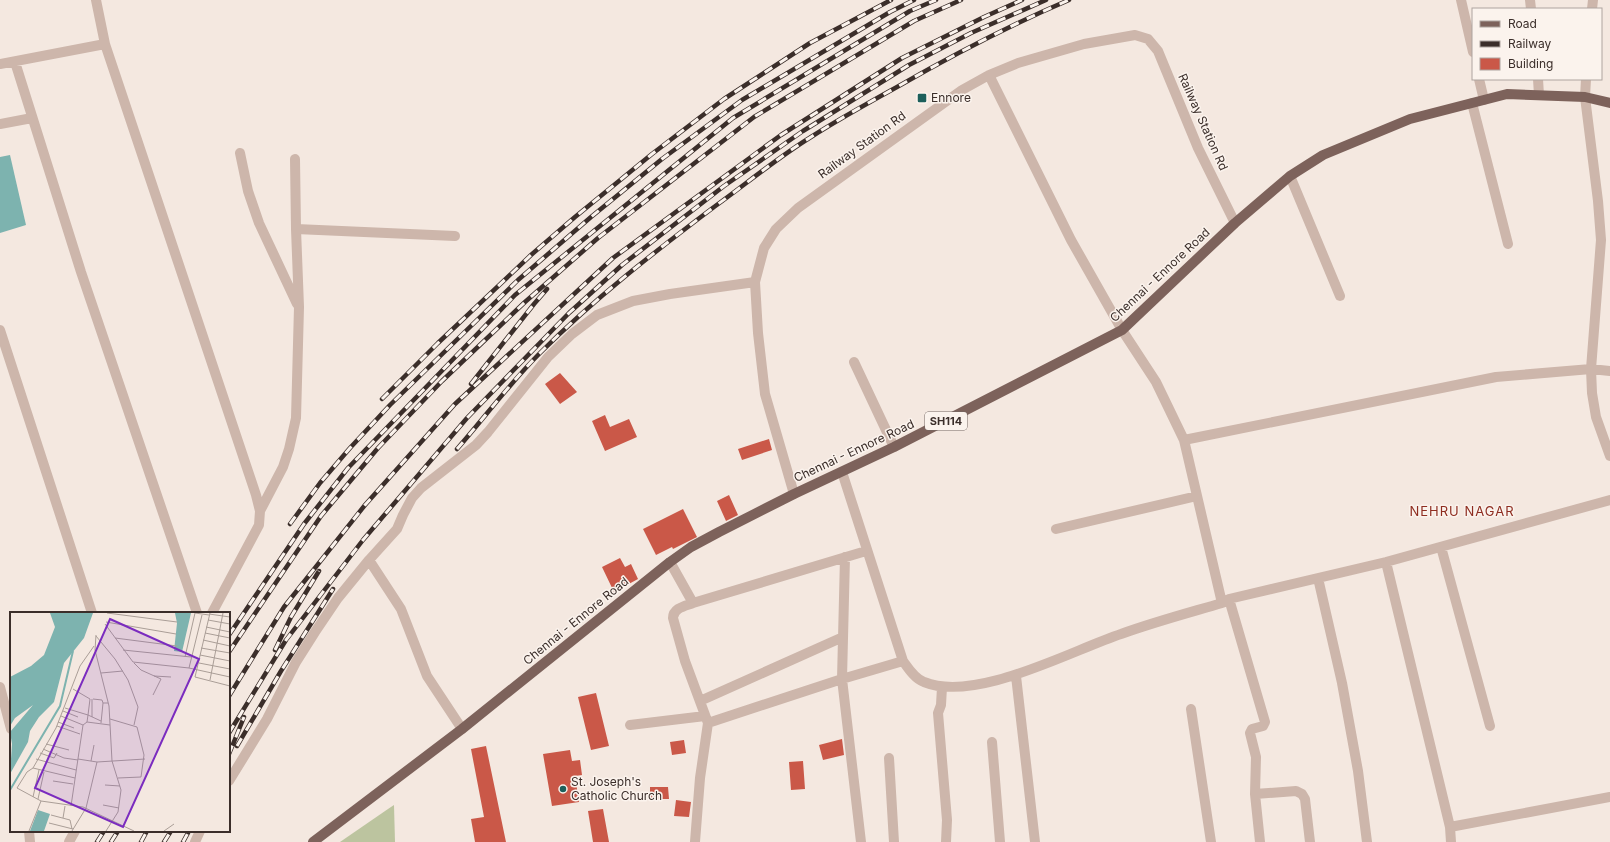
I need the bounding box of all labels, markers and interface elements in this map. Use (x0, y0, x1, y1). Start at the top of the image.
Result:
legend (1472, 8, 1602, 80)
text: Road (1508, 16, 1537, 31)
text: Railway (1508, 36, 1552, 51)
text: Building (1508, 56, 1553, 71)
street label: Railway Station Rd (1175, 71, 1232, 173)
place label: Ennore (931, 90, 971, 105)
marker: Ennore (916, 92, 928, 104)
street label: Railway Station Rd (815, 108, 908, 181)
street label: Chennai - Ennore Road (1107, 224, 1213, 325)
road number: SH114 (925, 412, 967, 430)
street label: Chennai - Ennore Road (791, 416, 916, 485)
district label: NEHRU NAGAR (1409, 503, 1515, 519)
street label: Chennai - Ennore Road (520, 574, 631, 668)
inset map (10, 612, 230, 832)
place label: St. Joseph's Catholic Church (571, 774, 662, 803)
marker: St. Joseph's Catholic Church (558, 784, 568, 794)

